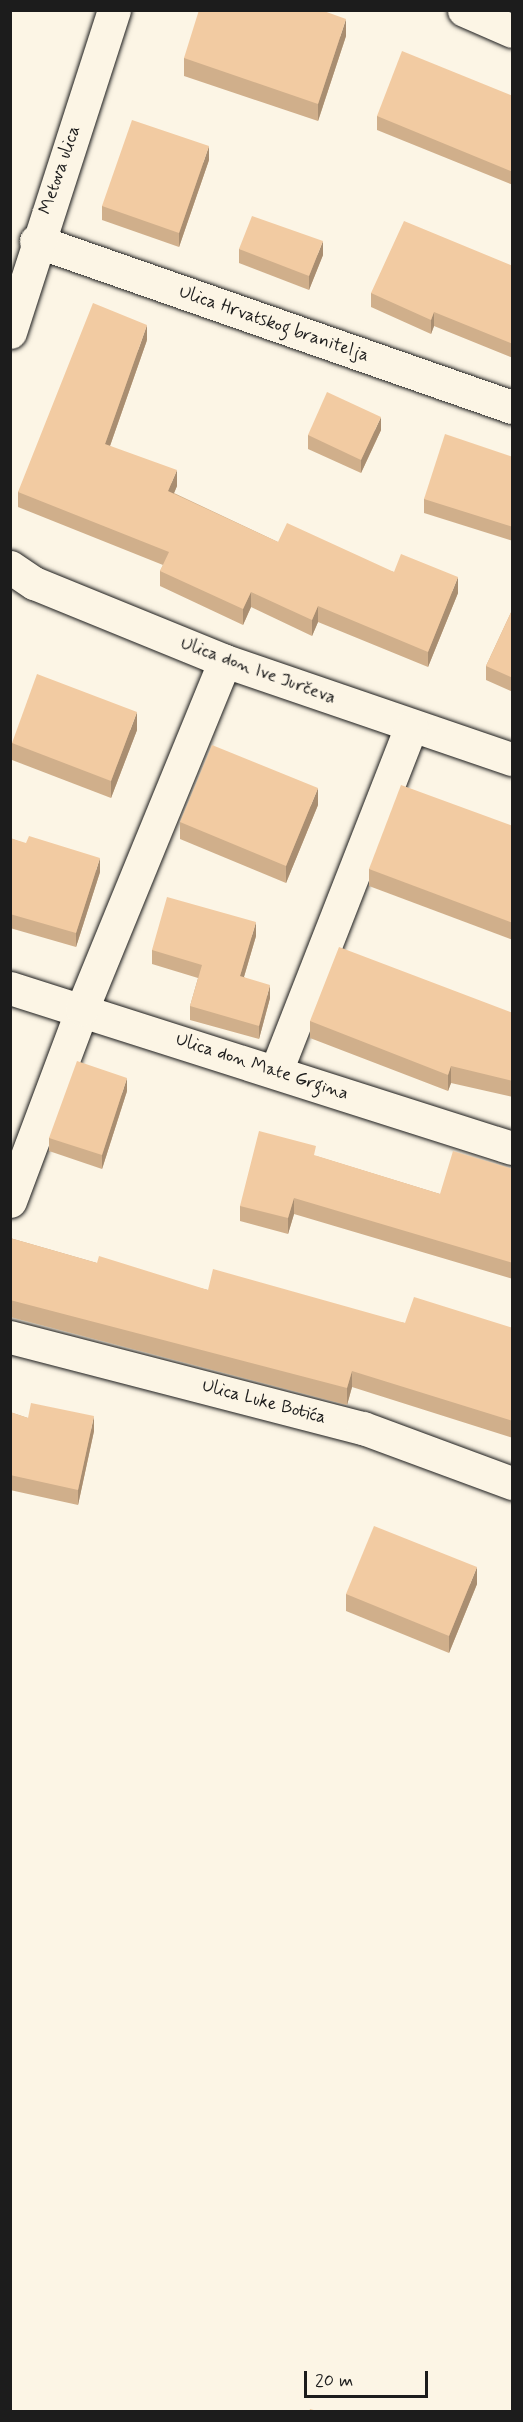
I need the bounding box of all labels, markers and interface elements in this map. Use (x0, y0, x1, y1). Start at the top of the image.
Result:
street label: Metova ulica (34, 122, 86, 218)
street label: Ulica Hrvatskog branitelja (173, 280, 375, 368)
street label: Ulica don Ive Jurčeva (177, 633, 339, 709)
street label: Ulica don Mate Grgina (178, 1031, 346, 1103)
street label: Ulica Luke Botića (198, 1375, 330, 1429)
scale bar (307, 2359, 432, 2397)
text: 20 m (315, 2369, 353, 2393)

